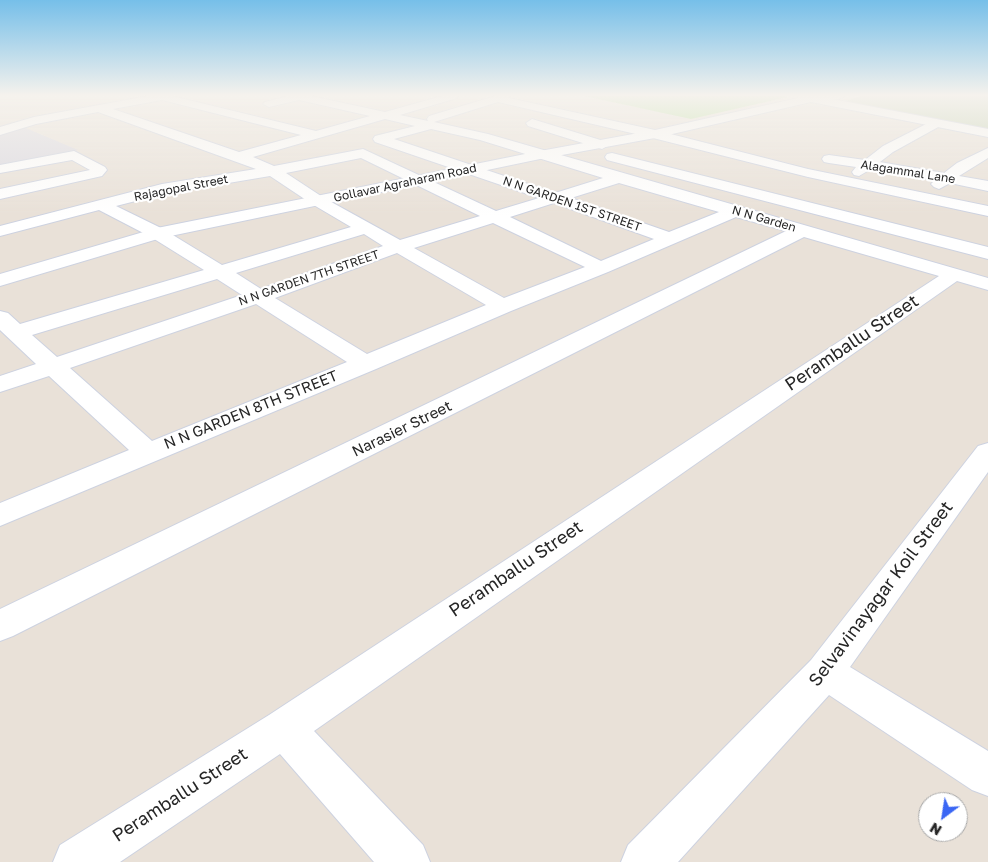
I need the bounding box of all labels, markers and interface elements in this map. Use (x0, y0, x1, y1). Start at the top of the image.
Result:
street label: Alagammal Lane (860, 157, 956, 187)
street label: Gollavar Agraharam Road (332, 161, 478, 205)
street label: Rajagopal Street (133, 172, 229, 204)
street label: N N GARDEN 1ST STREET (501, 173, 643, 235)
street label: N N Garden (730, 203, 798, 235)
street label: N N GARDEN 7TH STREET (237, 247, 381, 309)
street label: Peramballu Street (781, 290, 923, 396)
street label: N N GARDEN 8TH STREET (161, 367, 341, 453)
street label: Narasier Street (349, 397, 455, 461)
street label: Selvavinayagar Koil Street (804, 497, 958, 691)
street label: Peramballu Street (445, 516, 587, 622)
street label: Peramballu Street (109, 743, 251, 847)
north arrow (918, 792, 968, 842)
text: N (927, 819, 944, 839)

